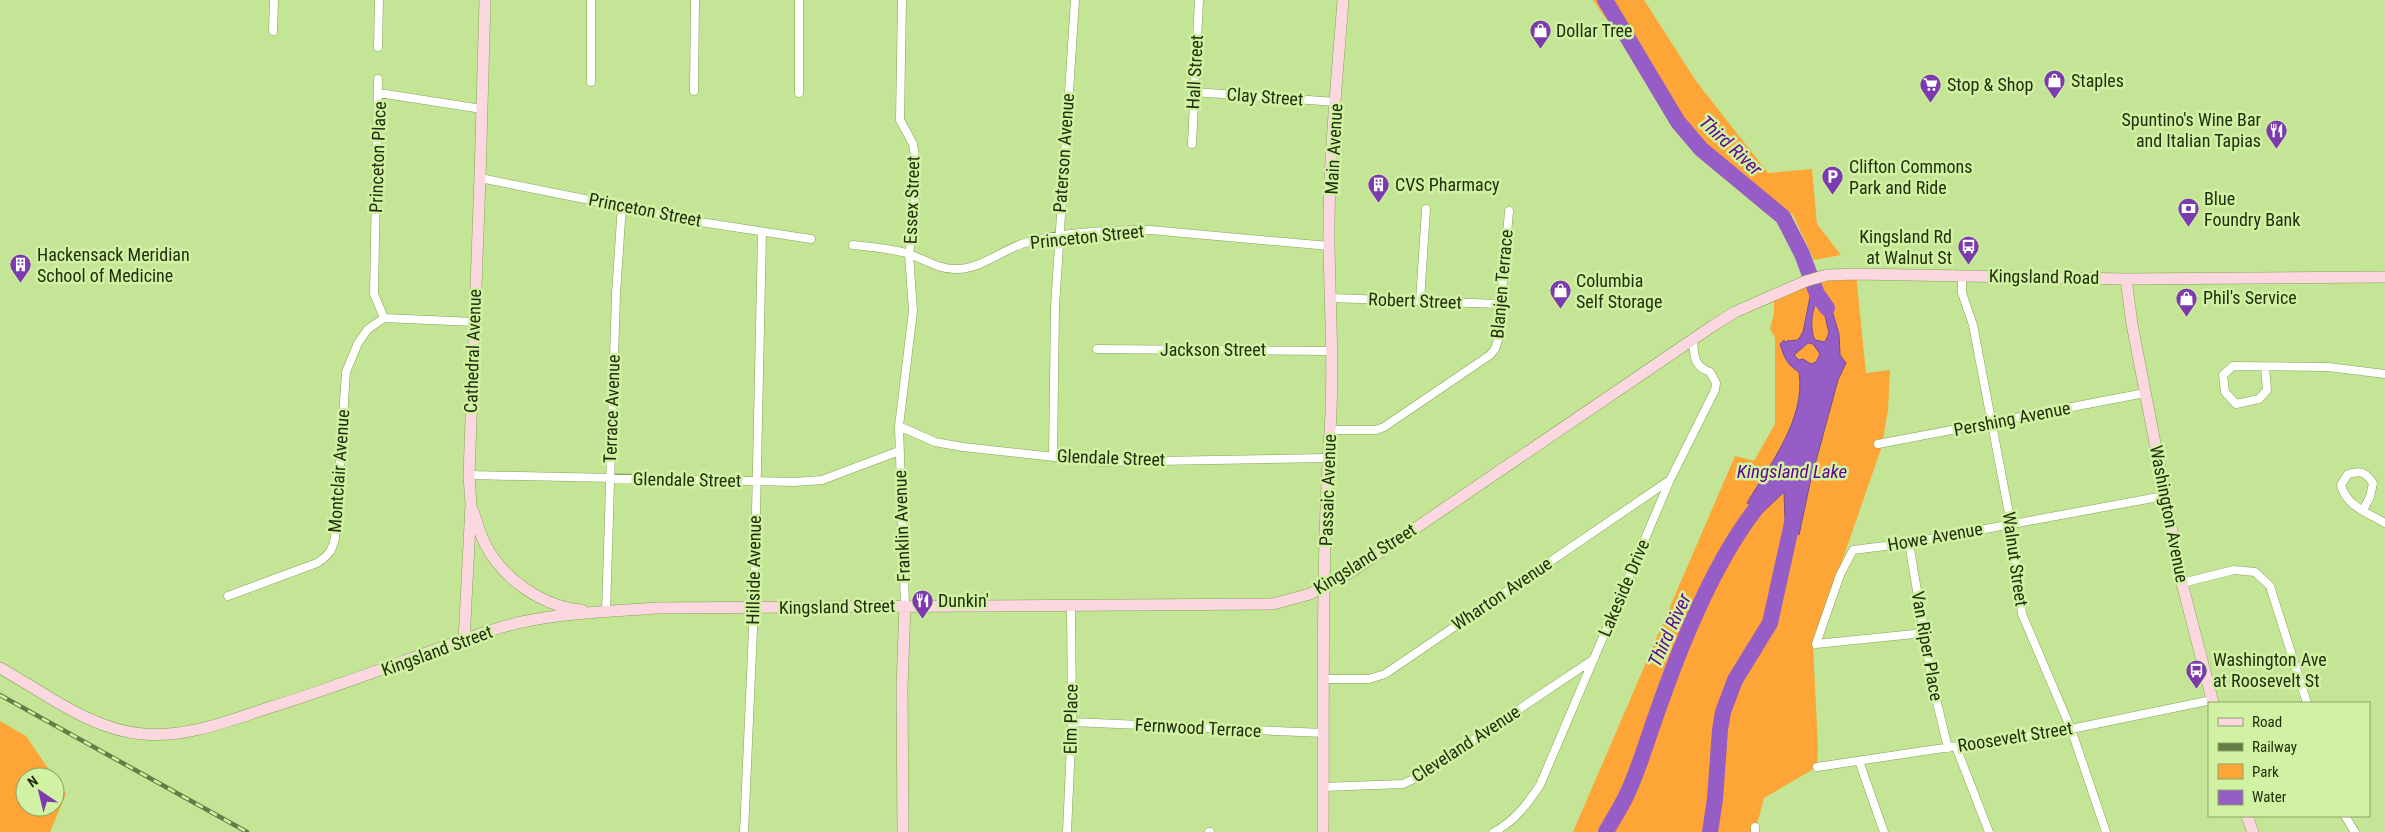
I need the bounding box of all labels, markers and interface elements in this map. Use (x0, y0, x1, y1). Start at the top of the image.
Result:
shop icon: Dollar Tree (1528, 19, 1552, 50)
place label: Dollar Tree (1556, 20, 1632, 41)
street label: Hall Street (1182, 34, 1207, 110)
shop icon: Staples (2043, 69, 2067, 100)
place label: Staples (2071, 70, 2124, 91)
supermarket icon: Stop & Shop (1919, 73, 1943, 104)
place label: Stop & Shop (1947, 74, 2034, 95)
street label: Clay Street (1226, 83, 1304, 110)
street label: Paterson Avenue (1049, 93, 1078, 213)
street label: Princeton Place (365, 101, 390, 213)
street label: Main Avenue (1321, 103, 1346, 195)
place label: Spuntino's Wine Bar and Italian Tapias (2122, 109, 2262, 151)
water label: Third River (1694, 110, 1767, 181)
restaurant icon: Spuntino's Wine Bar and Italian Tapias (2265, 118, 2289, 149)
street label: Essex Street (899, 156, 924, 244)
place label: Clifton Commons Park and Ride (1849, 156, 1973, 198)
parking icon: Clifton Commons Park and Ride (1821, 165, 1845, 196)
building icon: CVS Pharmacy (1367, 173, 1391, 204)
place label: CVS Pharmacy (1395, 174, 1500, 195)
street label: Princeton Street (587, 188, 703, 231)
place label: Blue Foundry Bank (2204, 188, 2300, 230)
bank icon: Blue Foundry Bank (2176, 197, 2200, 228)
street label: Princeton Street (1029, 220, 1145, 253)
place label: Kingsland Rd at Walnut St (1859, 226, 1952, 268)
street label: Blanjen Terrace (1486, 229, 1517, 339)
bus stop icon: Kingsland Rd at Walnut St (1956, 235, 1980, 266)
place label: Hackensack Meridian School of Medicine (37, 244, 190, 286)
building icon: Hackensack Meridian School of Medicine (9, 253, 33, 284)
street label: Kingsland Road (1989, 265, 2099, 288)
place label: Columbia Self Storage (1576, 270, 1662, 312)
shop icon: Columbia Self Storage (1548, 279, 1572, 310)
shop icon: Phil's Service (2175, 286, 2199, 317)
place label: Phil's Service (2203, 287, 2297, 308)
street label: Robert Street (1368, 288, 1462, 313)
street label: Cathedral Avenue (460, 289, 485, 413)
street label: Jackson Street (1160, 339, 1266, 360)
street label: Terrace Avenue (599, 354, 624, 464)
street label: Pershing Avenue (1952, 397, 2072, 440)
street label: Montclair Avenue (324, 409, 353, 533)
street label: Passaic Avenue (1315, 434, 1340, 546)
street label: Washington Avenue (2146, 443, 2193, 584)
street label: Glendale Street (1057, 445, 1166, 470)
water label: Kingsland Lake (1737, 460, 1847, 483)
street label: Glendale Street (633, 468, 741, 491)
street label: Franklin Avenue (889, 470, 914, 582)
street label: Walnut Street (1998, 510, 2033, 608)
street label: Hillside Avenue (742, 515, 765, 625)
street label: Howe Avenue (1886, 518, 1984, 555)
street label: Kingsland Street (1310, 519, 1420, 598)
street label: Lakeside Drive (1594, 536, 1653, 639)
street label: Wharton Avenue (1448, 552, 1556, 635)
restaurant icon: Dunkin' (910, 589, 934, 620)
street label: Van Riper Place (1907, 589, 1947, 703)
place label: Dunkin' (938, 590, 989, 611)
water label: Third River (1643, 590, 1696, 670)
street label: Kingsland Street (779, 595, 895, 618)
street label: Kingsland Street (379, 621, 495, 680)
place label: Washington Ave at Roosevelt St (2213, 649, 2327, 691)
bus stop icon: Washington Ave at Roosevelt St (2185, 658, 2209, 689)
street label: Elm Place (1059, 684, 1082, 754)
street label: Cleveland Avenue (1408, 701, 1524, 786)
legend (2208, 702, 2370, 817)
text: Road (2252, 713, 2282, 731)
street label: Fernwood Terrace (1134, 714, 1262, 741)
street label: Roosevelt Street (1956, 717, 2074, 756)
text: Railway (2252, 738, 2297, 756)
text: Park (2252, 763, 2279, 781)
north arrow (15, 767, 65, 817)
text: N (24, 772, 41, 790)
text: Water (2252, 788, 2287, 806)

